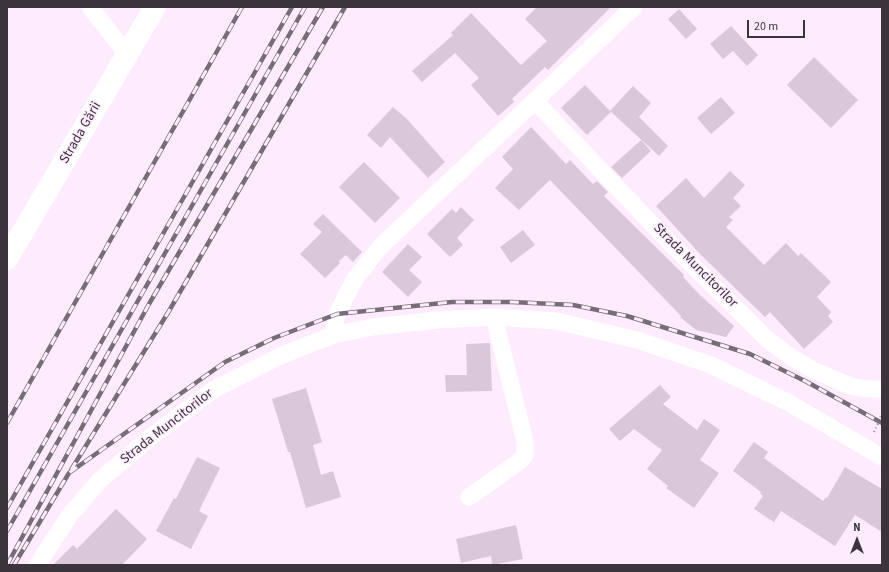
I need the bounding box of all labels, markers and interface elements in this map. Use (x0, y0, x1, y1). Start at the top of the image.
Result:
scale bar (749, 12, 807, 38)
text: 20 m (754, 18, 778, 35)
street label: Strada Gării (57, 99, 105, 167)
street label: Strada Muncitorilor (649, 220, 741, 312)
street label: Strada Muncitorilor (117, 386, 217, 468)
north arrow (837, 520, 877, 560)
text: N (853, 520, 861, 535)

